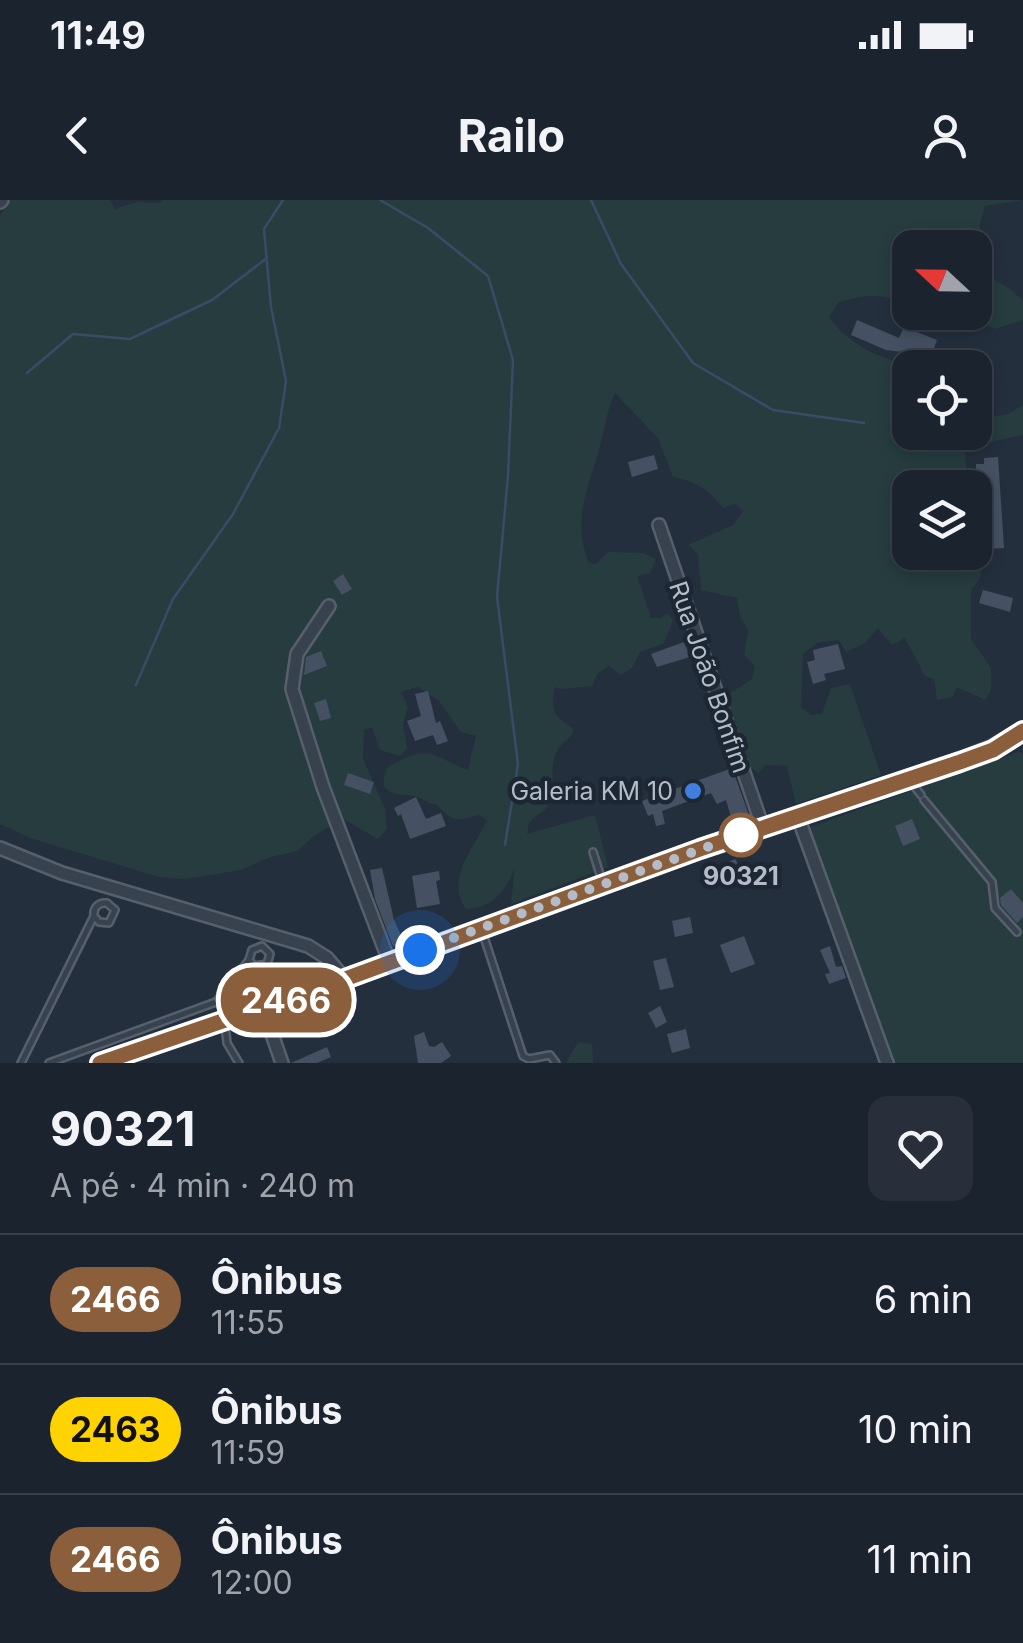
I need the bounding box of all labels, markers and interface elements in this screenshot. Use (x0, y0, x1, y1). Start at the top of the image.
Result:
text: 11:49 (50, 12, 146, 58)
icon: back (50, 108, 105, 163)
text: Railo (458, 108, 565, 163)
icon: person (918, 108, 973, 163)
north arrow (892, 230, 992, 330)
map controls (892, 230, 992, 570)
button: locate (892, 350, 992, 450)
button: layers (892, 470, 992, 570)
street label: Rua João Bonfim (663, 577, 757, 777)
place label: Galeria KM 10 (510, 776, 673, 806)
marker: Galeria KM 10 (682, 780, 704, 802)
marker: 90321 (720, 814, 762, 856)
place label: 90321 (703, 861, 779, 891)
your location (395, 925, 445, 975)
line badge: 2466 (216, 968, 356, 1032)
text: 2466 (241, 979, 331, 1021)
button: heart (868, 1096, 973, 1201)
text: 90321 (50, 1099, 195, 1158)
text: A pé · 4 min · 240 m (50, 1166, 355, 1205)
text: Ônibus (211, 1257, 343, 1303)
text: 6 min (874, 1276, 973, 1322)
text: 2466 (70, 1278, 161, 1320)
text: 11:55 (211, 1303, 285, 1342)
text: Ônibus (211, 1387, 343, 1433)
text: 10 min (858, 1406, 973, 1452)
text: 2463 (70, 1408, 161, 1450)
text: 11:59 (211, 1433, 285, 1472)
text: Ônibus (211, 1517, 343, 1563)
text: 11 min (866, 1536, 973, 1582)
text: 2466 (70, 1538, 161, 1580)
text: 12:00 (211, 1563, 293, 1602)

